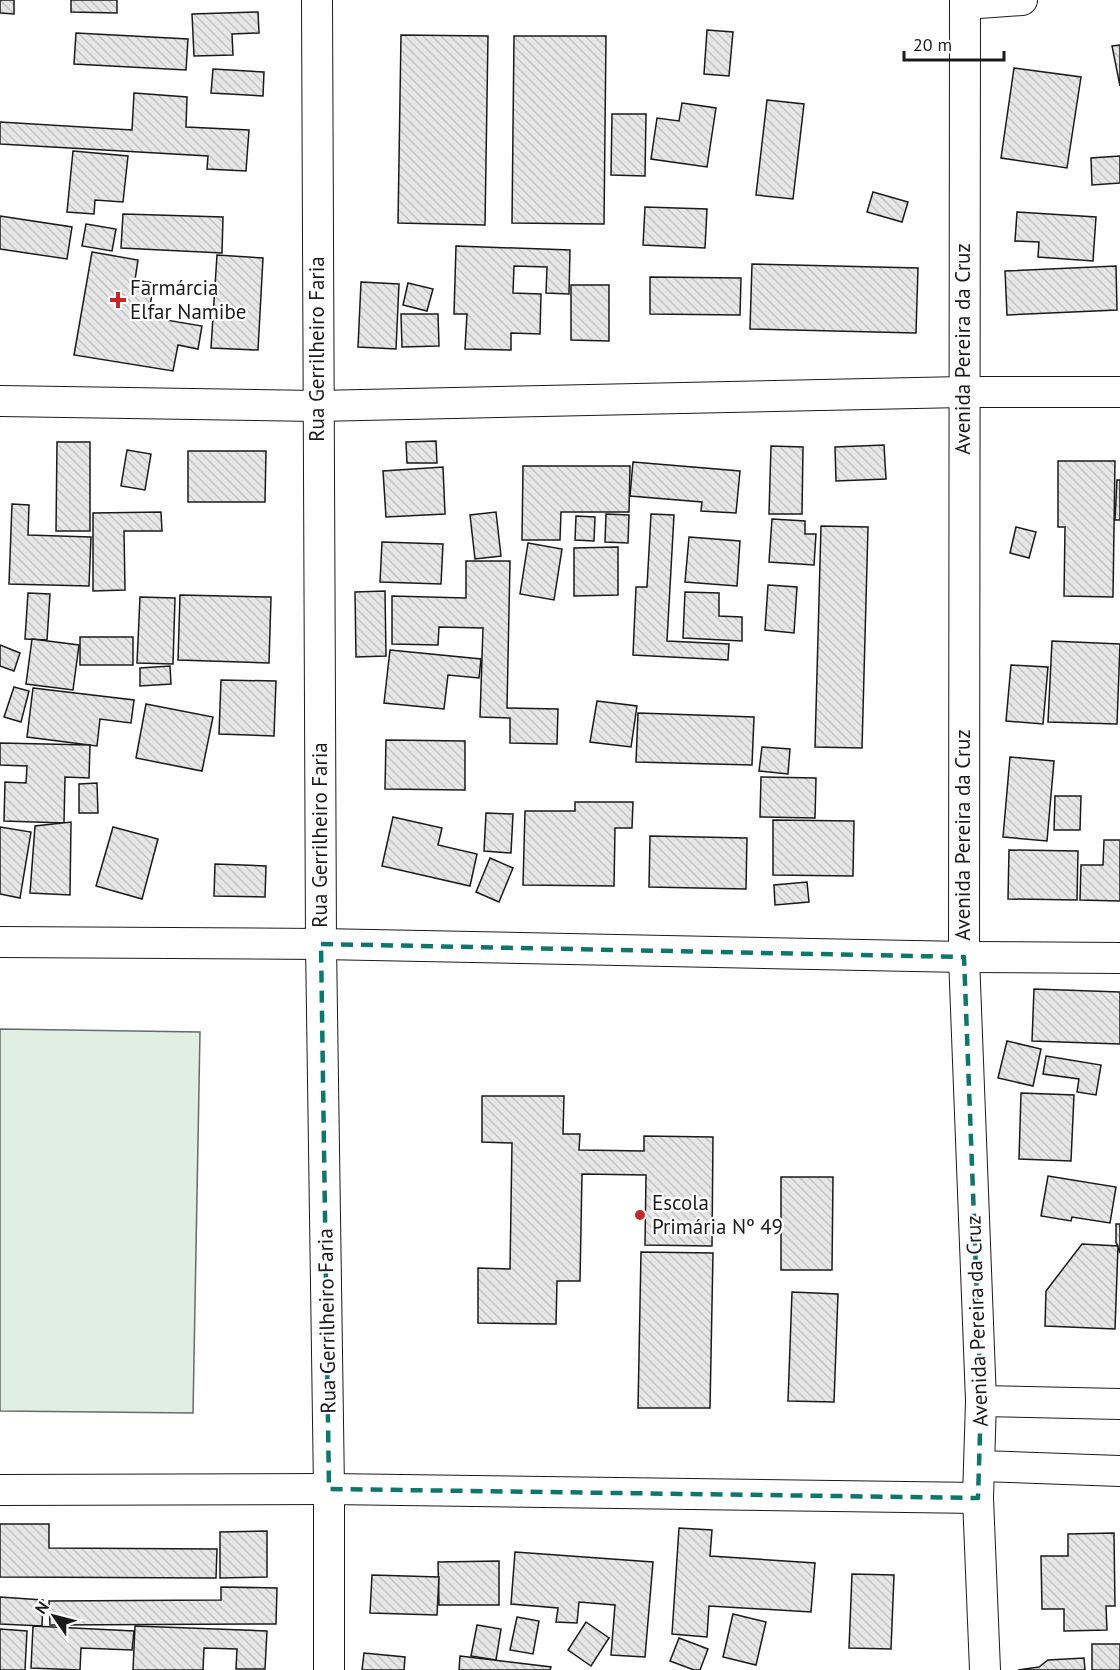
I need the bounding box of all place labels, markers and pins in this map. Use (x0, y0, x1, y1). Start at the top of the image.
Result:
place label: Farmárcia Elfar Namibe (130, 274, 247, 325)
marker: Farmárcia Elfar Namibe (111, 293, 125, 307)
place label: Escola Primária Nº 49 (652, 1189, 783, 1240)
marker: Escola Primária Nº 49 (633, 1208, 647, 1222)

